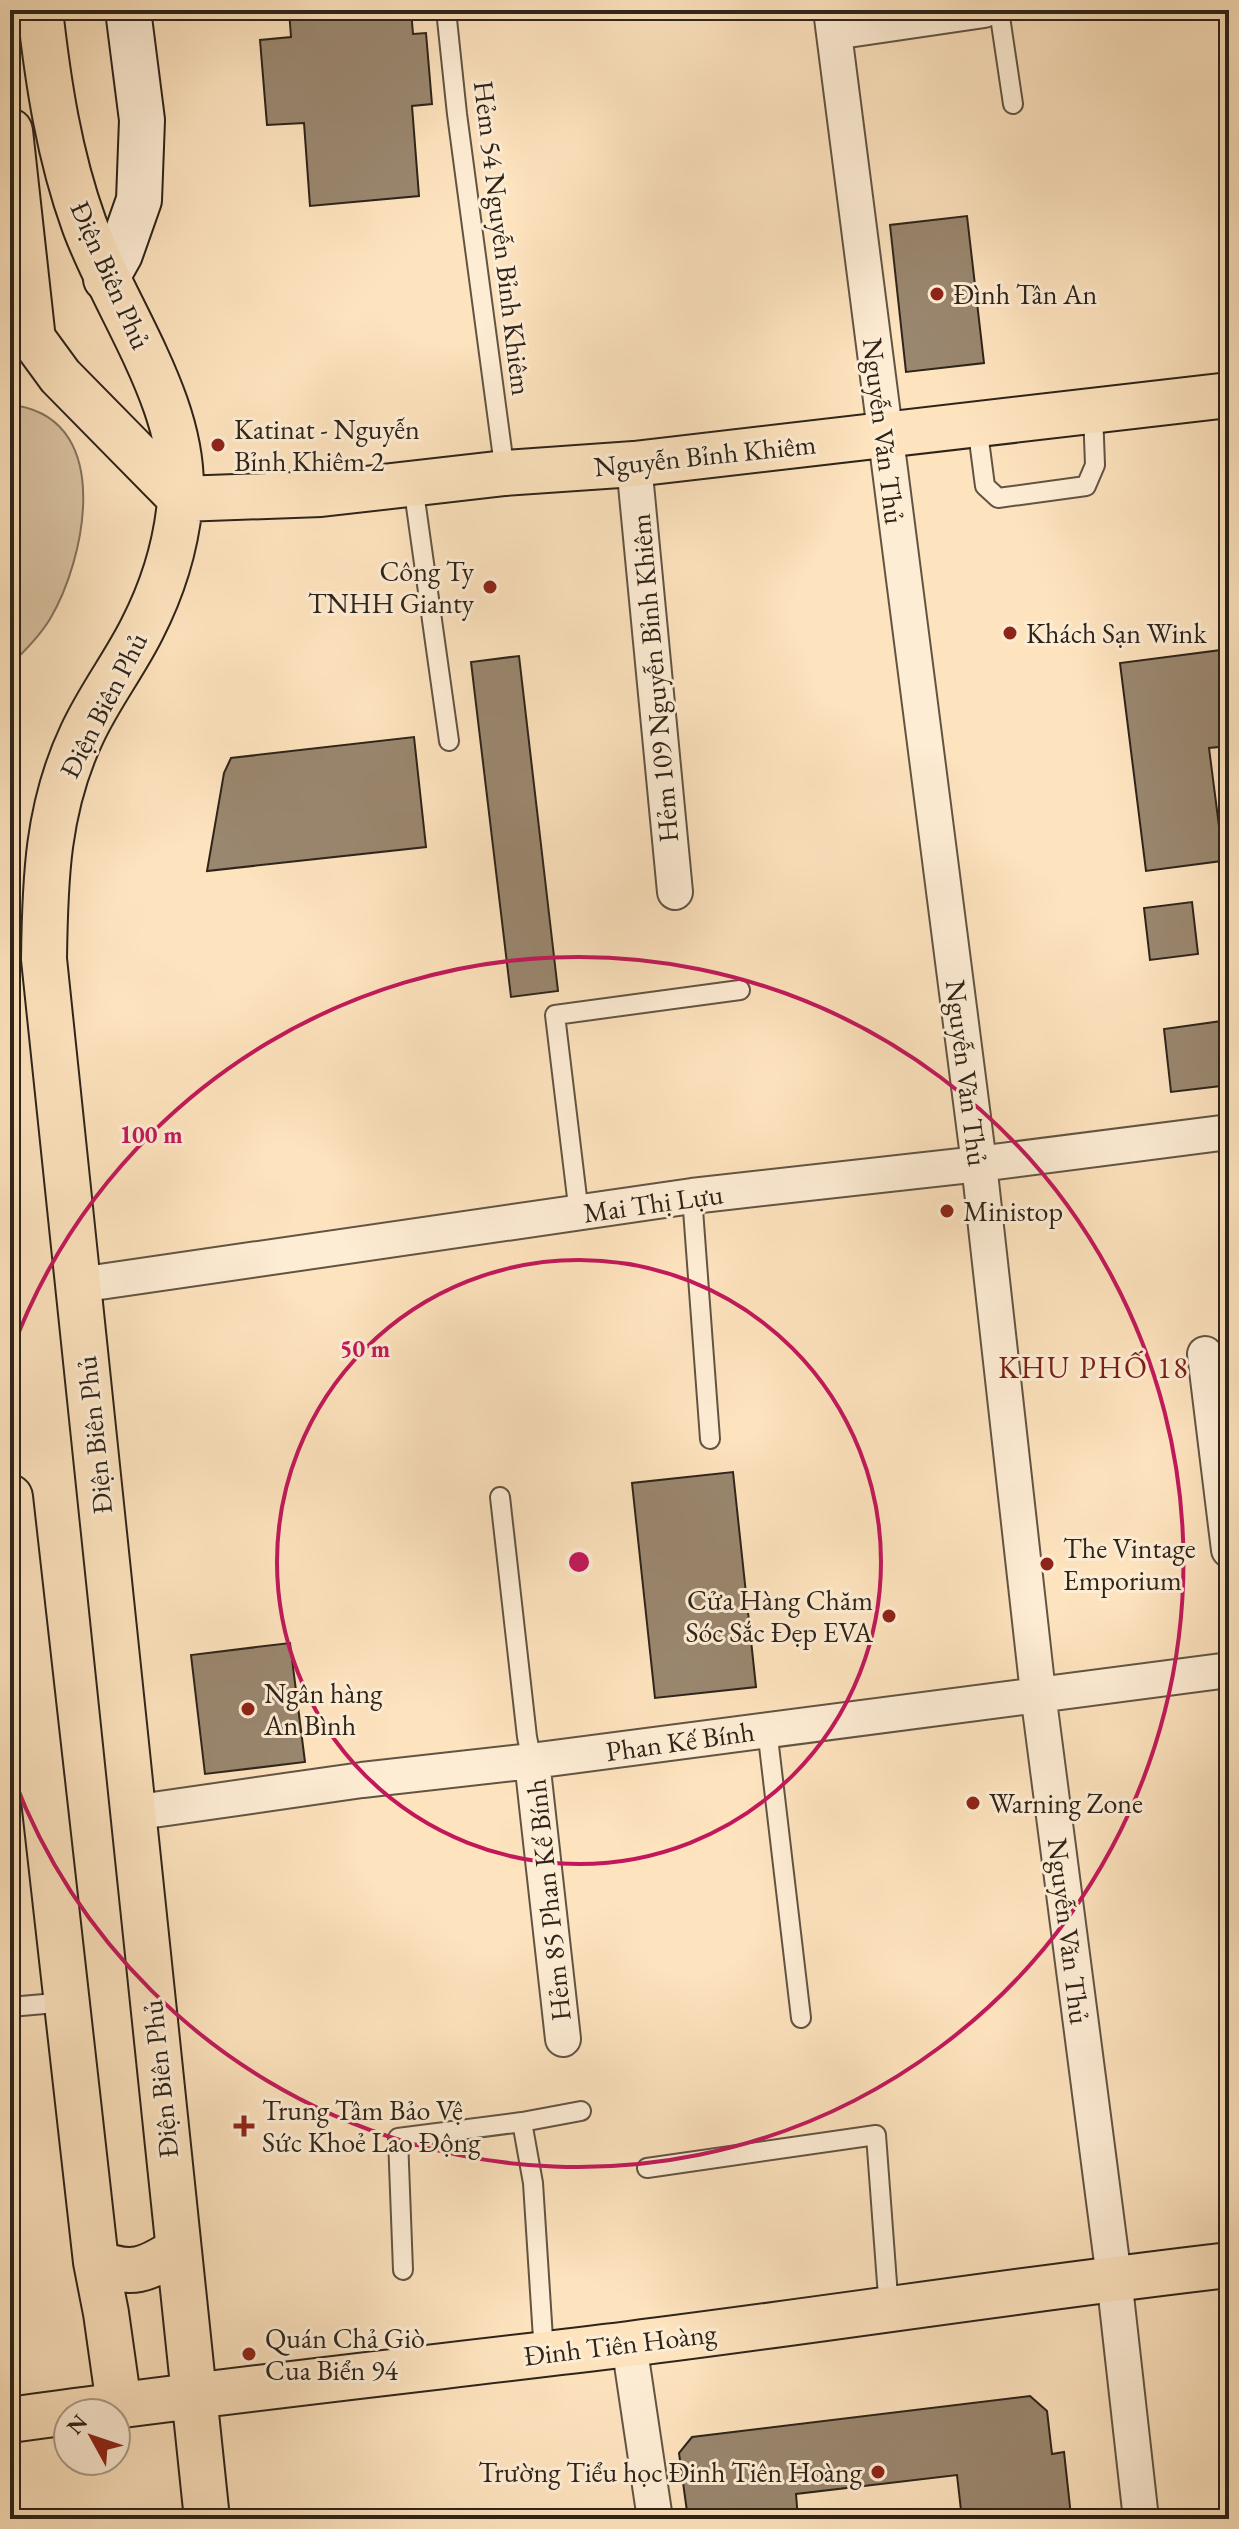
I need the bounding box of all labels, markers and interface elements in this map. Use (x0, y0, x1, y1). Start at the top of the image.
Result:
street label: Hẻm 54 Nguyễn Bỉnh Khiêm (466, 79, 540, 398)
street label: Điện Biên Phủ (62, 195, 160, 355)
place label: Đình Tân An (953, 276, 1098, 312)
marker: Đình Tân An (928, 285, 946, 303)
street label: Nguyễn Văn Thủ (855, 336, 913, 526)
place label: Katinat - Nguyễn Bỉnh Khiêm 2 (234, 411, 420, 479)
street label: Nguyễn Bỉnh Khiêm (592, 425, 818, 485)
marker: Katinat - Nguyễn Bỉnh Khiêm 2 (209, 436, 227, 454)
street label: Hẻm 109 Nguyễn Bỉnh Khiêm (622, 512, 686, 844)
place label: Công Ty TNHH Gianty (308, 553, 475, 621)
marker: Công Ty TNHH Gianty (481, 578, 499, 596)
place label: Khách Sạn Wink (1026, 615, 1207, 651)
marker: Khách Sạn Wink (1001, 624, 1019, 642)
street label: Ðiện Biên Phủ (51, 626, 155, 784)
street label: Nguyễn Văn Thủ (938, 978, 996, 1168)
text: 100 m (119, 1119, 183, 1150)
street label: Mai Thị Lựu (581, 1175, 725, 1231)
place label: Ministop (963, 1193, 1063, 1229)
marker: Ministop (938, 1202, 956, 1220)
text: 50 m (340, 1333, 390, 1364)
district label: KHU PHỐ 18 (998, 1348, 1190, 1387)
street label: Ðiện Biên Phủ (68, 1354, 120, 1516)
place label: The Vintage Emporium (1063, 1530, 1196, 1598)
centre of rings (565, 1548, 593, 1576)
marker: The Vintage Emporium (1038, 1555, 1056, 1573)
place label: Cửa Hàng Chăm Sóc Sắc Đẹp EVA (685, 1582, 874, 1650)
marker: Cửa Hàng Chăm Sóc Sắc Đẹp EVA (880, 1607, 898, 1625)
place label: Ngân hàng An Bình (263, 1675, 383, 1743)
marker: Ngân hàng An Bình (239, 1700, 257, 1718)
street label: Phan Kế Bính (603, 1713, 757, 1769)
street label: Hẻm 85 Phan Kế Bính (517, 1777, 579, 2023)
place label: Warning Zone (989, 1785, 1143, 1821)
marker: Warning Zone (964, 1794, 982, 1812)
street label: Nguyễn Văn Thủ (1040, 1836, 1098, 2026)
street label: Ðiện Biên Phủ (134, 1998, 186, 2160)
place label: Trung Tâm Bảo Vệ Sức Khoẻ Lao Động (262, 2092, 481, 2160)
marker: Trung Tâm Bảo Vệ Sức Khoẻ Lao Động (233, 2115, 255, 2137)
street label: Đinh Tiên Hoàng (522, 2314, 719, 2374)
place label: Quán Chả Giò Cua Biển 94 (265, 2320, 425, 2388)
marker: Quán Chả Giò Cua Biển 94 (240, 2345, 258, 2363)
north arrow (52, 2397, 132, 2477)
text: N (60, 2408, 94, 2441)
place label: Trường Tiểu học Đinh Tiên Hoàng (478, 2454, 863, 2490)
marker: Trường Tiểu học Đinh Tiên Hoàng (869, 2463, 887, 2481)

